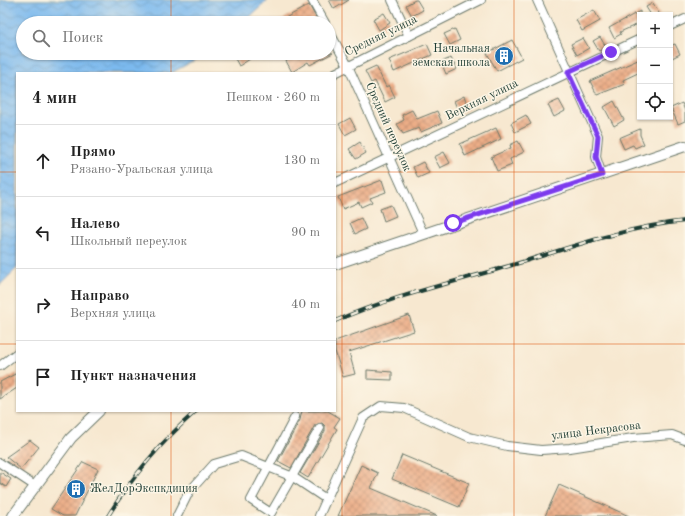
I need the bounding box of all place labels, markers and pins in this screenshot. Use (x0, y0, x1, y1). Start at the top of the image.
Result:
place label: Начальная земская школа (412, 43, 490, 69)
building icon: Начальная земская школа (493, 45, 515, 67)
building icon: ЖелДорЭкспкдиция (65, 478, 87, 500)
place label: ЖелДорЭкспкдиция (90, 483, 198, 495)

